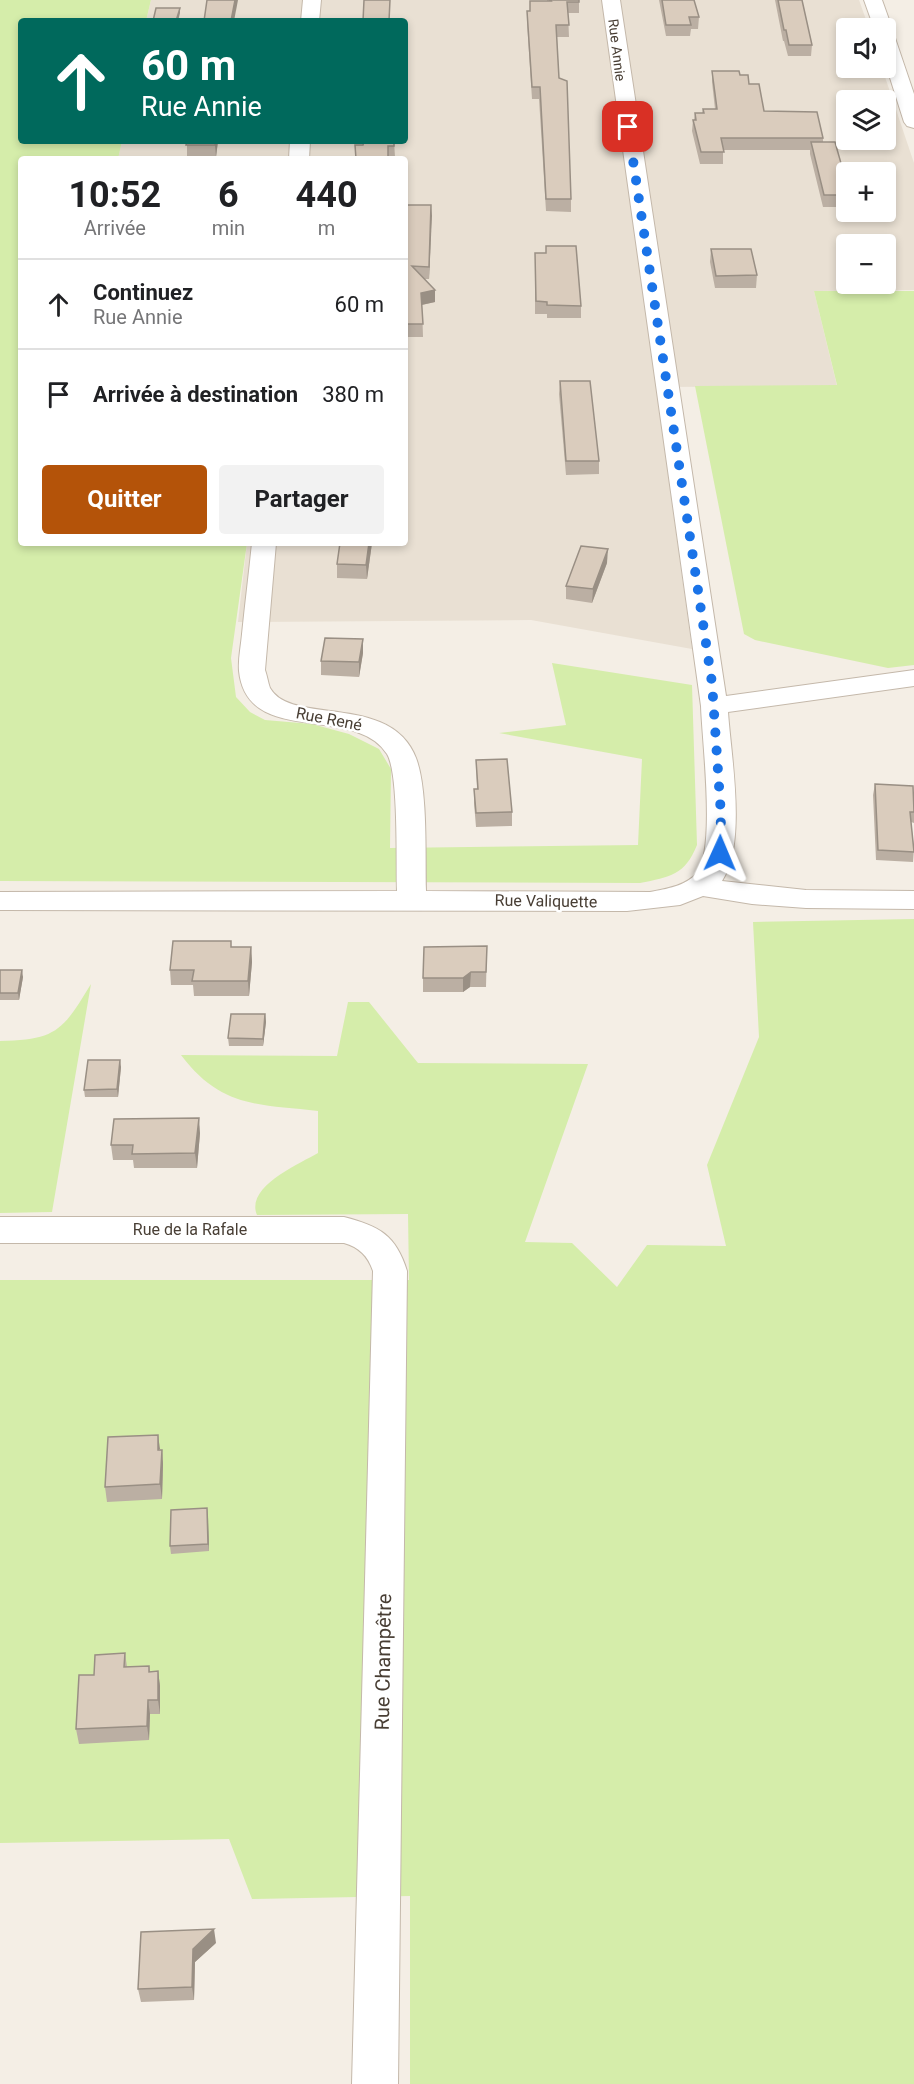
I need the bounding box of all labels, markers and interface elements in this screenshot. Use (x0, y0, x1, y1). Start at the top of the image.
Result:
street label: Rue Annie (605, 18, 629, 82)
map controls (836, 18, 896, 294)
button: sound (836, 18, 896, 78)
text: 60 m (141, 41, 236, 90)
icon: ahead (42, 42, 120, 120)
button: layers (836, 90, 896, 150)
text: Rue Annie (141, 91, 262, 123)
pin (602, 101, 653, 152)
icon: arrive (611, 110, 644, 143)
button: + (836, 162, 896, 222)
text: 10:52 (68, 174, 161, 216)
text: 6 (218, 174, 239, 216)
text: 440 (296, 174, 358, 216)
text: Arrivée (84, 216, 146, 240)
text: min (212, 216, 245, 240)
text: m (318, 216, 335, 240)
button: − (836, 234, 896, 294)
text: Continuez (93, 280, 193, 305)
icon: ahead (42, 288, 75, 321)
text: 60 m (335, 292, 384, 317)
text: Rue Annie (93, 305, 183, 329)
icon: arrive (42, 378, 75, 411)
text: Arrivée à destination (93, 382, 298, 407)
text: 380 m (322, 382, 384, 407)
button: Quitter (42, 465, 207, 534)
button: Partager (219, 465, 384, 534)
street label: Rue René (294, 703, 364, 735)
position arrow (688, 821, 752, 885)
street label: Rue Valiquette (494, 891, 598, 911)
street label: Rue de la Rafale (133, 1220, 247, 1239)
street label: Rue Champêtre (370, 1593, 396, 1731)

